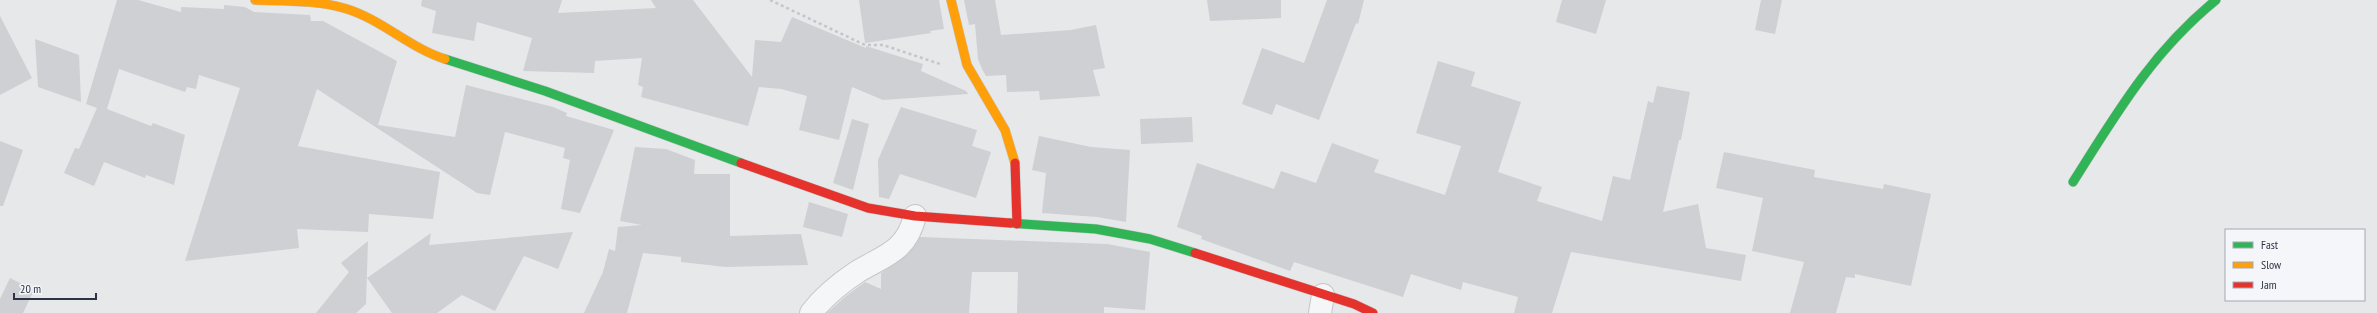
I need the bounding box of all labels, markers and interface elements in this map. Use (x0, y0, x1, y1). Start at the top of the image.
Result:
legend (2225, 229, 2365, 301)
text: Fast (2261, 237, 2279, 252)
text: Slow (2261, 257, 2282, 272)
scale bar (14, 275, 96, 301)
text: Jam (2260, 277, 2277, 292)
text: 20 m (20, 281, 41, 296)

